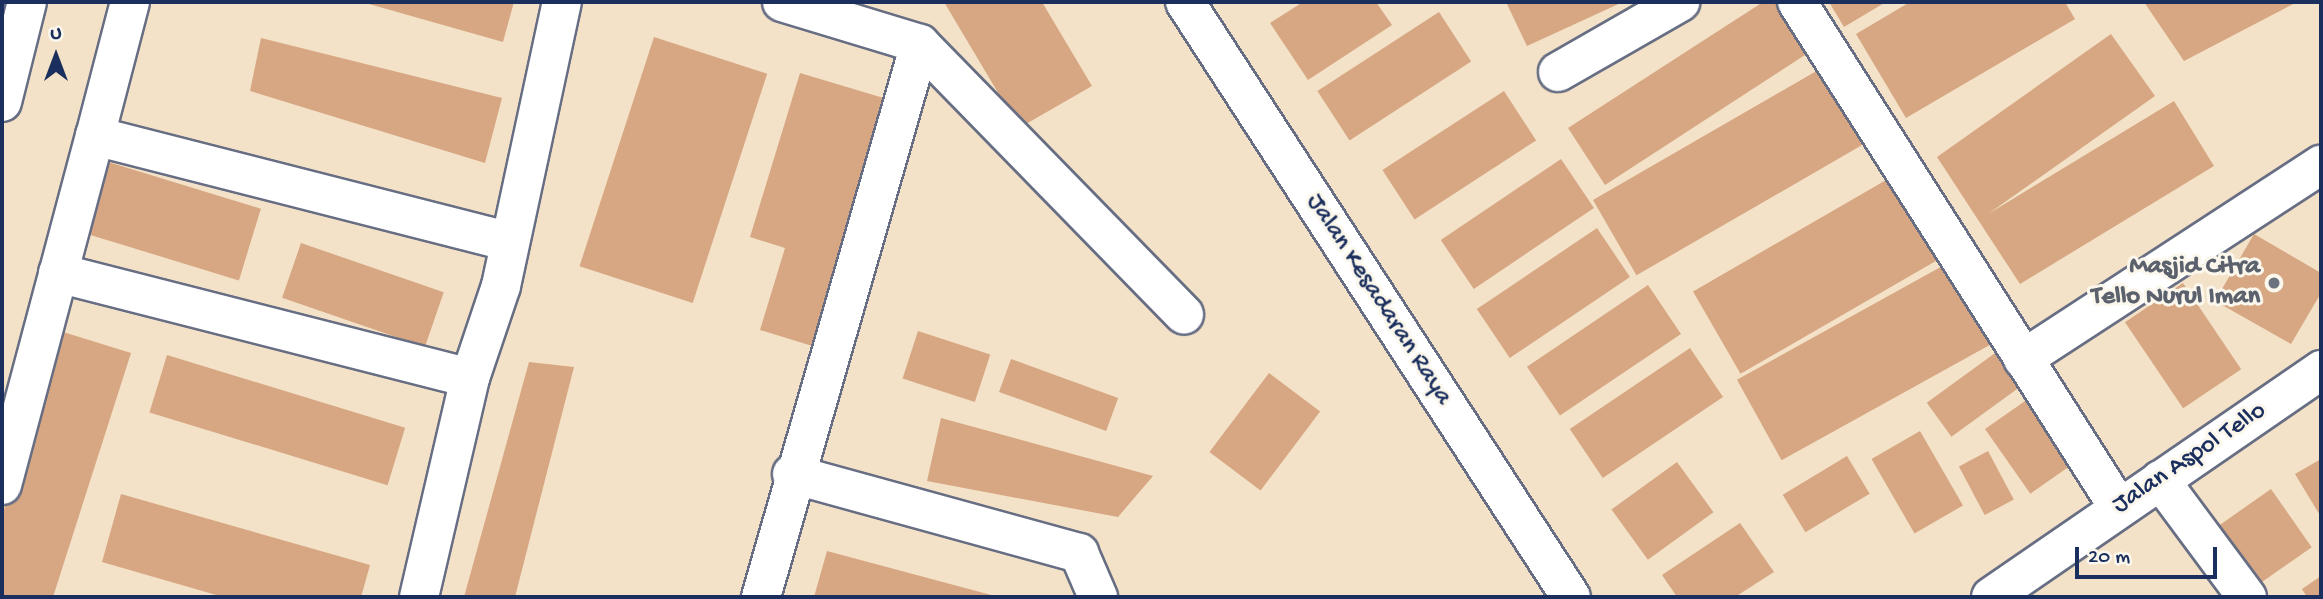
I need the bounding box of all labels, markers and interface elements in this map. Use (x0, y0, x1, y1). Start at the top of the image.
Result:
north arrow (21, 21, 91, 91)
text: U (51, 23, 61, 46)
street label: Jalan Kesadaran Raya (1298, 188, 1458, 412)
place label: Masjid Citra Tello Nurul Iman (2092, 252, 2260, 314)
marker: Masjid Citra Tello Nurul Iman (2266, 275, 2282, 291)
street label: Jalan Aspol Tello (2107, 396, 2273, 522)
scale bar (2078, 532, 2220, 576)
text: 20 m (2088, 546, 2130, 571)

